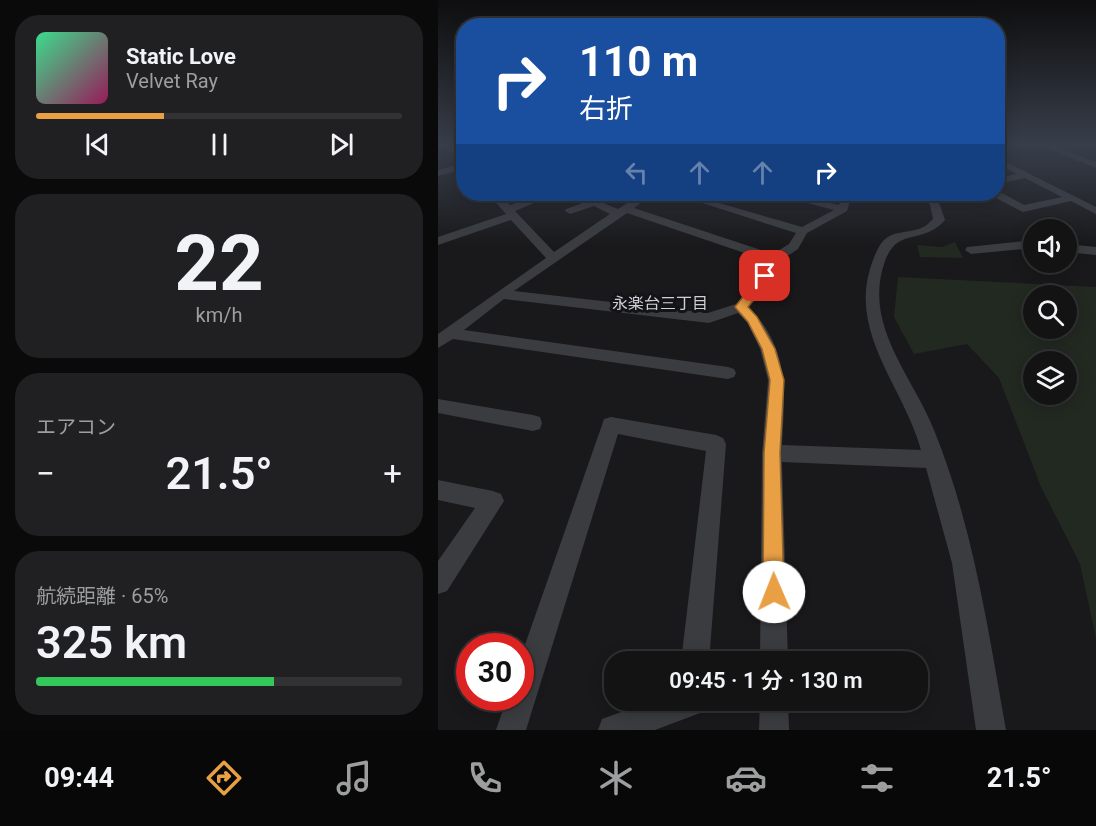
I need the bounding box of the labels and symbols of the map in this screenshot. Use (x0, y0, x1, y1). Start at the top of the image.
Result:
pin (739, 250, 790, 301)
district label: 永楽台三丁目 (612, 294, 708, 313)
position arrow (742, 560, 806, 624)
speed limit sign: 30 (456, 633, 534, 711)

